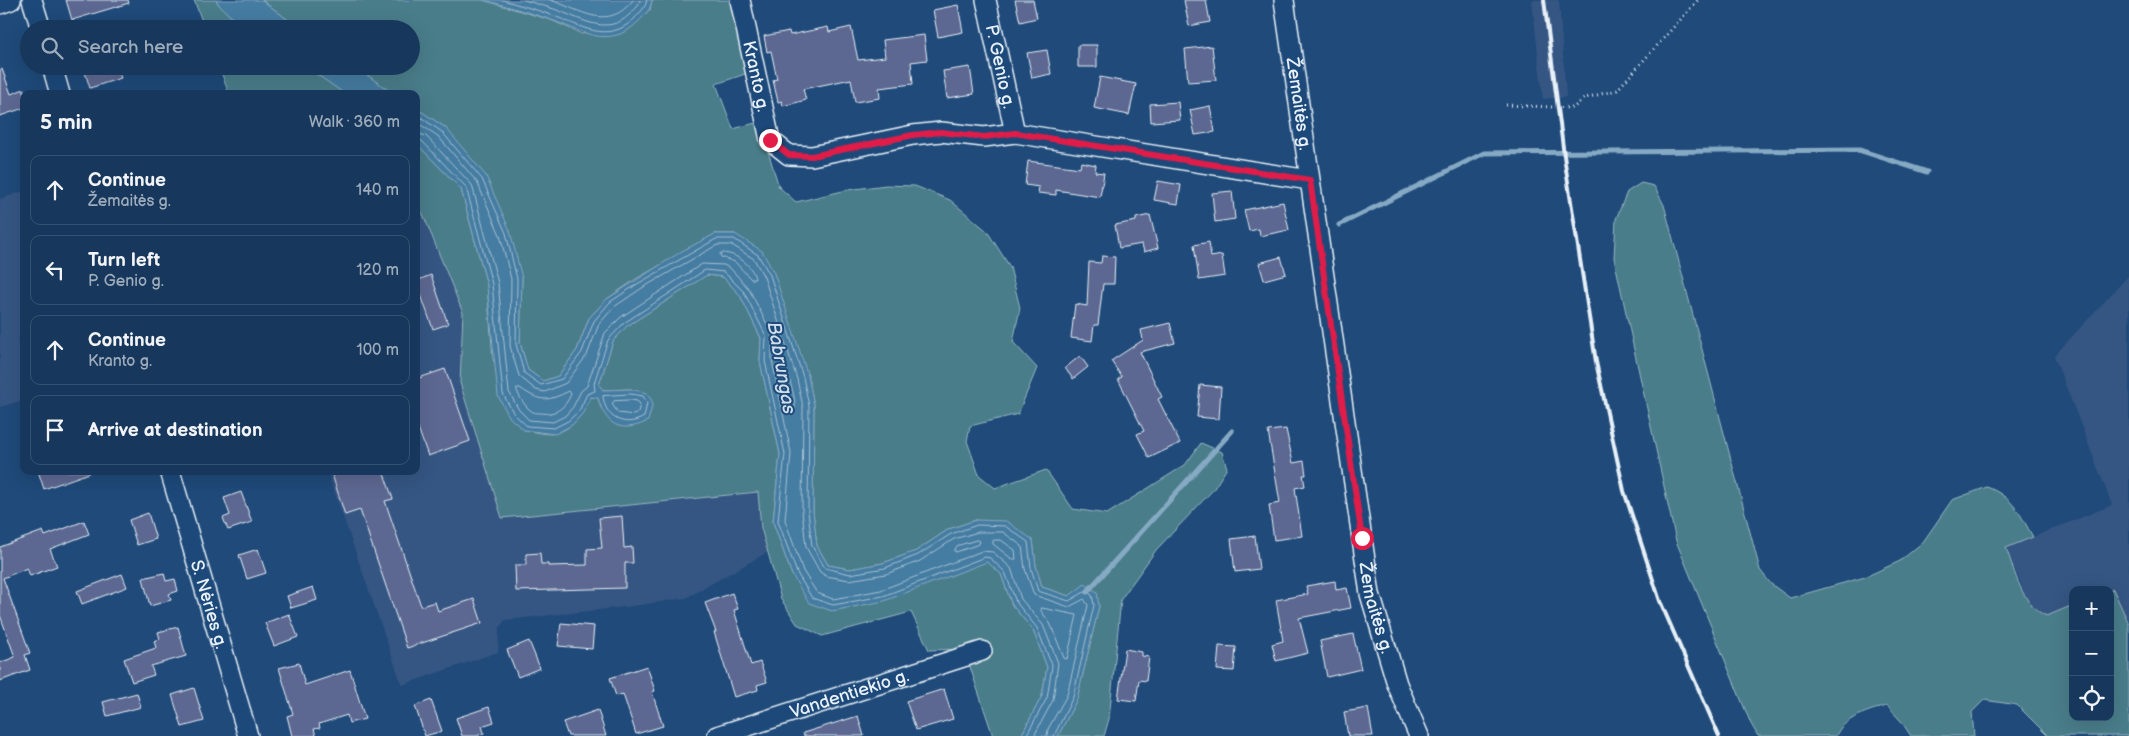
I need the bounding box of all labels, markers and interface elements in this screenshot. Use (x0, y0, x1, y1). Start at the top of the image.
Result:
search box (20, 20, 420, 75)
street label: P. Genio g. (981, 23, 1020, 110)
icon: search (38, 34, 66, 62)
text: Search here (78, 36, 183, 59)
street label: Kranto g. (739, 39, 774, 114)
street label: Žemaitės g. (1282, 55, 1316, 152)
text: 5 min (40, 110, 93, 135)
text: Walk · 360 m (309, 113, 400, 132)
route end (759, 129, 782, 152)
text: Continue (88, 169, 166, 192)
icon: ahead (41, 176, 69, 204)
text: 140 m (356, 181, 399, 200)
text: Žemaitės g. (88, 192, 171, 211)
text: Turn left (88, 249, 160, 272)
icon: left (41, 256, 69, 284)
text: 120 m (356, 261, 399, 280)
text: P. Genio g. (88, 272, 164, 291)
water label: Babrungas (762, 320, 801, 417)
text: Continue (88, 329, 166, 352)
icon: ahead (41, 336, 69, 364)
text: 100 m (356, 341, 399, 360)
text: Kranto g. (88, 352, 152, 371)
icon: arrive (41, 416, 69, 444)
text: Arrive at destination (88, 419, 263, 442)
route start (1351, 527, 1374, 550)
street label: S. Nėries g. (186, 558, 232, 651)
street label: Žemaitės g. (1355, 560, 1398, 656)
map controls (2069, 586, 2114, 721)
button: + (2069, 586, 2114, 631)
button: − (2069, 631, 2114, 676)
street label: Vandentiekio g. (787, 665, 911, 722)
button: locate (2069, 676, 2114, 721)

